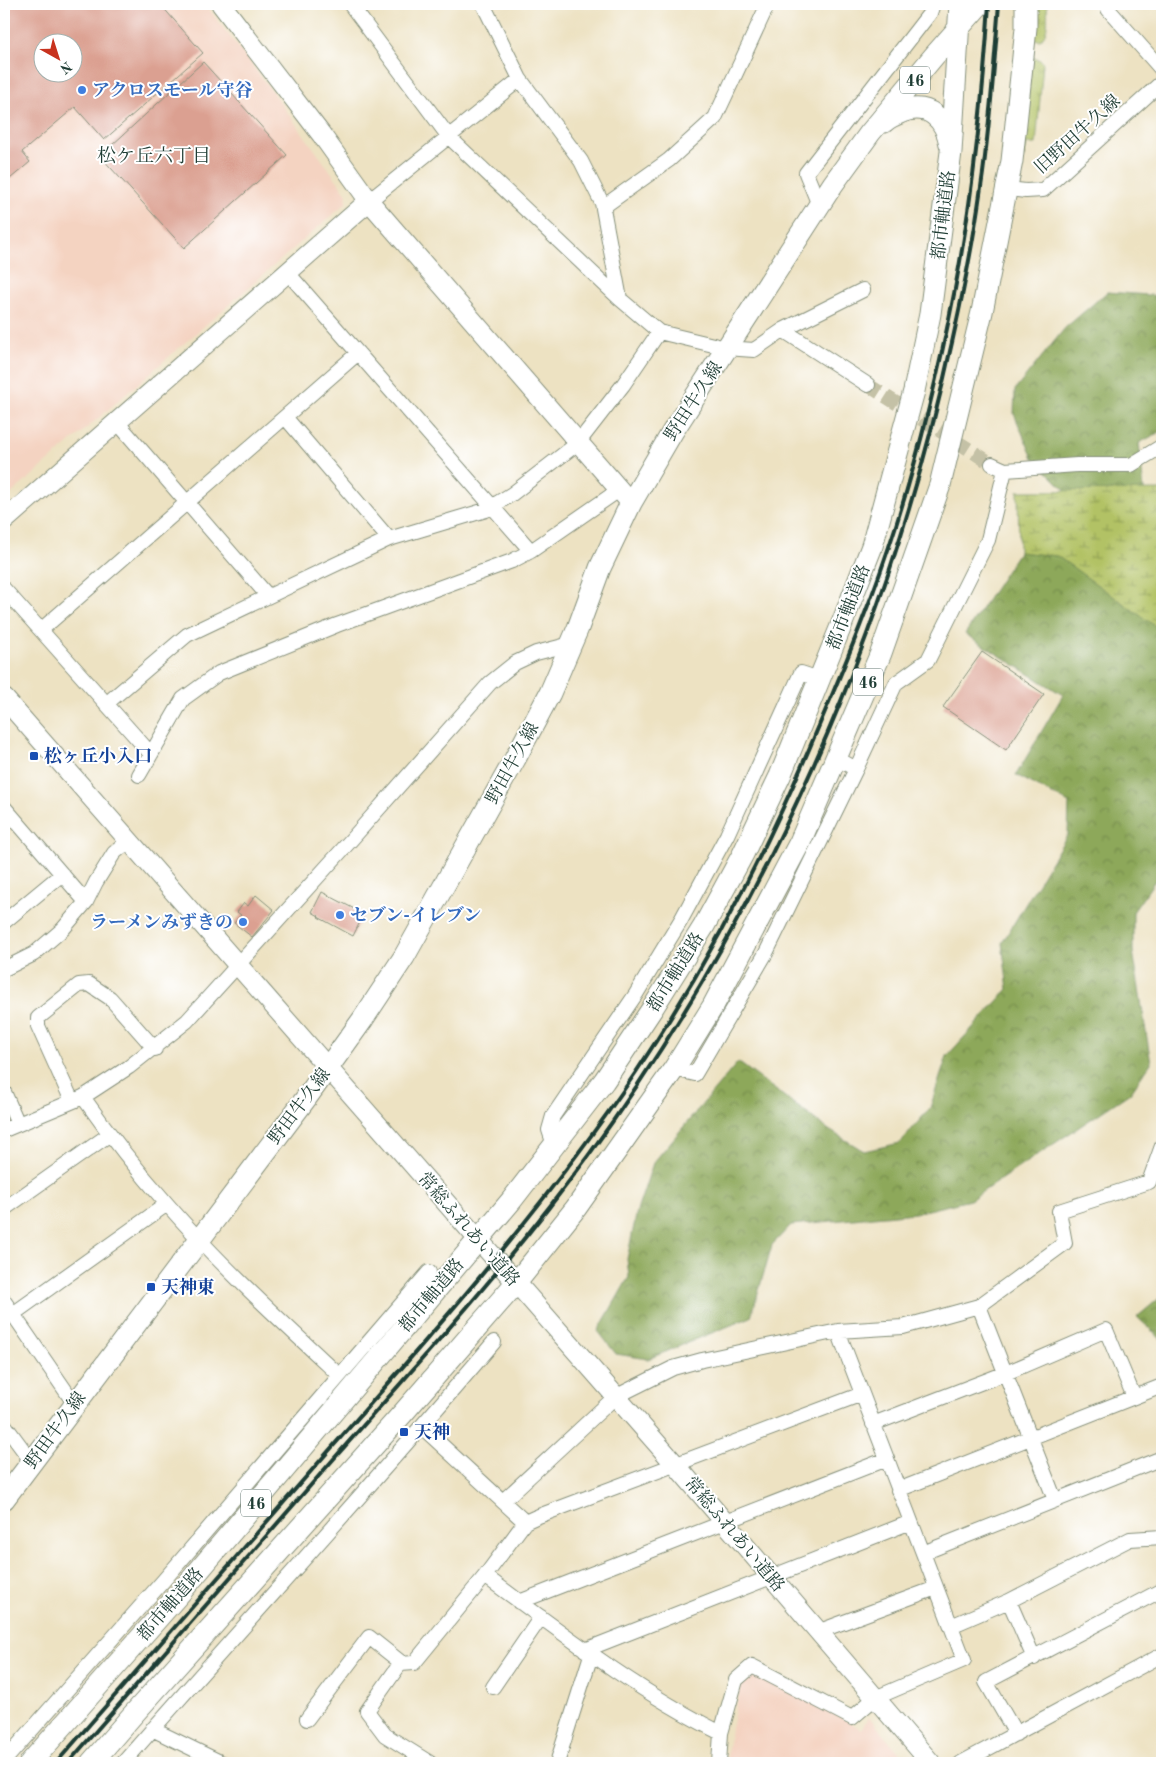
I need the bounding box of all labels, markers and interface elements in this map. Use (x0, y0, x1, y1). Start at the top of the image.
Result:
north arrow (32, 32, 82, 82)
text: N (57, 59, 74, 76)
road number: 46 (900, 66, 930, 94)
place label: アクロスモール守谷 (92, 80, 252, 100)
marker: アクロスモール守谷 (76, 84, 88, 96)
street label: 旧野田牛久線 (1030, 90, 1124, 178)
district label: 松ケ丘六丁目 (97, 146, 211, 167)
street label: 都市軸道路 (928, 169, 958, 261)
street label: 野田牛久線 (660, 358, 726, 444)
street label: 都市軸道路 (823, 561, 873, 653)
road number: 46 (853, 669, 883, 696)
street label: 野田牛久線 (481, 719, 543, 807)
place label: 松ヶ丘小入口 (44, 746, 152, 766)
marker: 松ヶ丘小入口 (28, 750, 40, 762)
place label: セブン-イレブン (350, 905, 481, 925)
marker: セブン-イレブン (334, 909, 346, 921)
place label: ラーメンみずきの (90, 912, 233, 932)
marker: ラーメンみずきの (237, 916, 249, 928)
street label: 都市軸道路 (643, 929, 707, 1015)
street label: 野田牛久線 (264, 1064, 334, 1148)
street label: 常総ふれあい道路 (414, 1168, 524, 1290)
street label: 都市軸道路 (394, 1254, 468, 1336)
place label: 天神東 (161, 1277, 215, 1297)
marker: 天神東 (145, 1281, 157, 1293)
street label: 野田牛久線 (20, 1388, 90, 1472)
place label: 天神 (414, 1422, 450, 1442)
marker: 天神 (398, 1426, 410, 1438)
street label: 常総ふれあい道路 (681, 1472, 789, 1596)
road number: 46 (241, 1490, 271, 1516)
street label: 都市軸道路 (133, 1563, 207, 1645)

